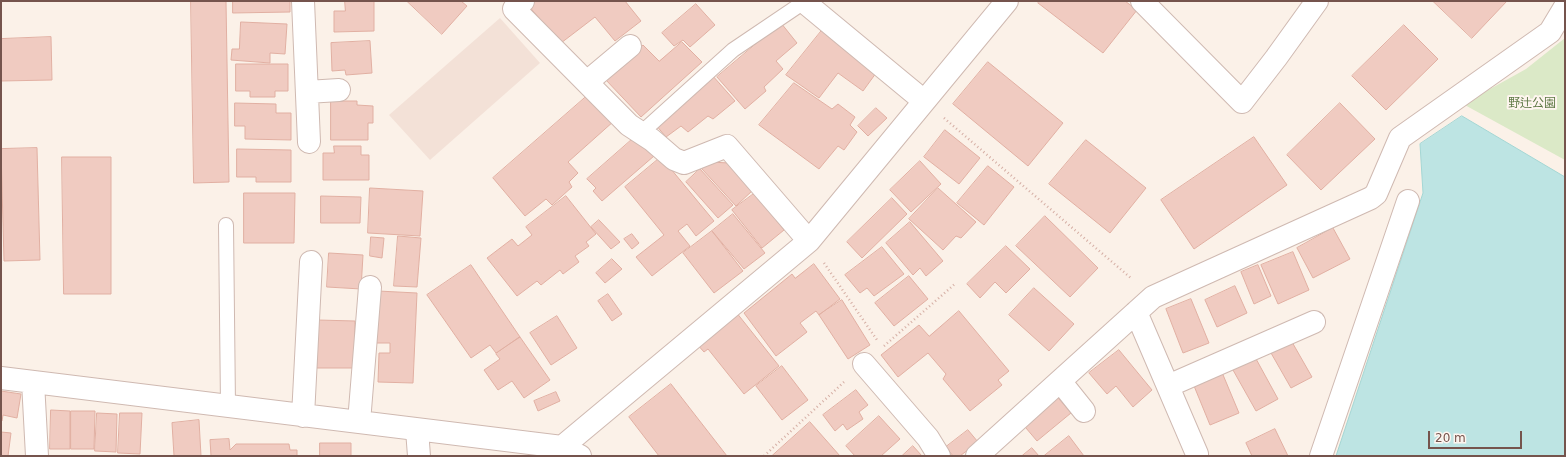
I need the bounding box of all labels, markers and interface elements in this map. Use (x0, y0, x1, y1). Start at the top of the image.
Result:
park label: 野辻公園 (1508, 97, 1556, 111)
scale bar (1430, 423, 1524, 449)
text: 20 m (1435, 431, 1466, 445)

